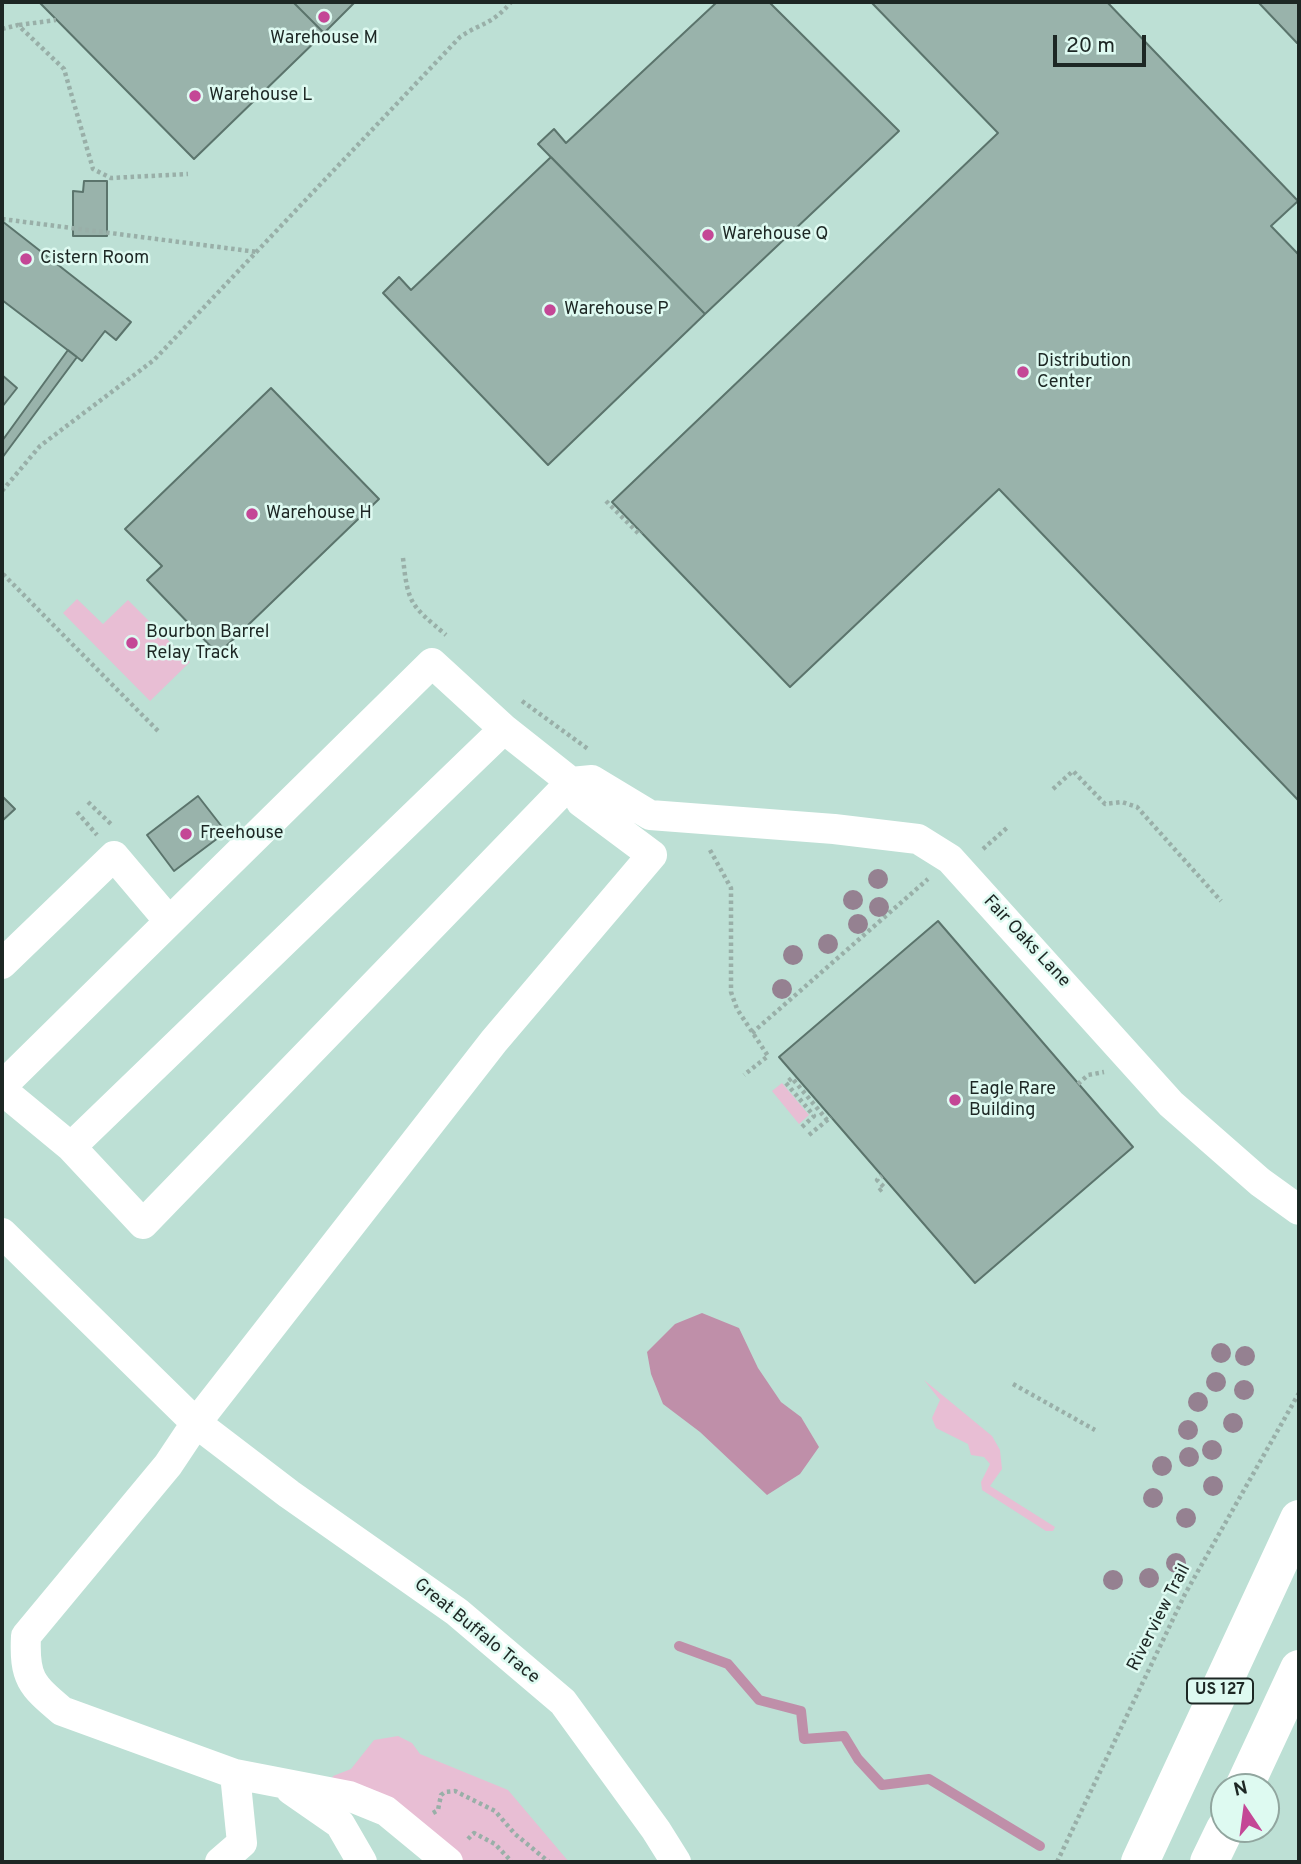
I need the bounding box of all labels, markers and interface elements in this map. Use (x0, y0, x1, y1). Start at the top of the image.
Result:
marker: Warehouse M (316, 9, 332, 25)
scale bar (1056, 21, 1149, 65)
place label: Warehouse M (270, 28, 378, 50)
text: 20 m (1066, 33, 1115, 60)
place label: Warehouse L (209, 85, 312, 107)
marker: Warehouse L (187, 88, 203, 104)
place label: Warehouse Q (722, 224, 829, 246)
marker: Warehouse Q (700, 227, 716, 243)
place label: Cistern Room (40, 248, 149, 270)
marker: Cistern Room (18, 251, 34, 267)
place label: Warehouse P (564, 299, 669, 321)
marker: Warehouse P (542, 302, 558, 318)
place label: Distribution Center (1037, 351, 1131, 394)
marker: Distribution Center (1015, 364, 1031, 380)
place label: Warehouse H (266, 503, 372, 525)
marker: Warehouse H (244, 506, 260, 522)
place label: Bourbon Barrel Relay Track (146, 622, 269, 664)
marker: Bourbon Barrel Relay Track (124, 635, 140, 651)
place label: Freehouse (200, 823, 284, 845)
marker: Freehouse (178, 826, 194, 842)
street label: Fair Oaks Lane (978, 892, 1074, 992)
place label: Eagle Rare Building (969, 1079, 1056, 1122)
marker: Eagle Rare Building (947, 1092, 963, 1108)
street label: Riverview Trail (1124, 1561, 1196, 1675)
street label: Great Buffalo Trace (409, 1575, 543, 1689)
road number: US 127 (1187, 1679, 1253, 1704)
north arrow (1210, 1773, 1280, 1843)
text: N (1231, 1776, 1250, 1803)

